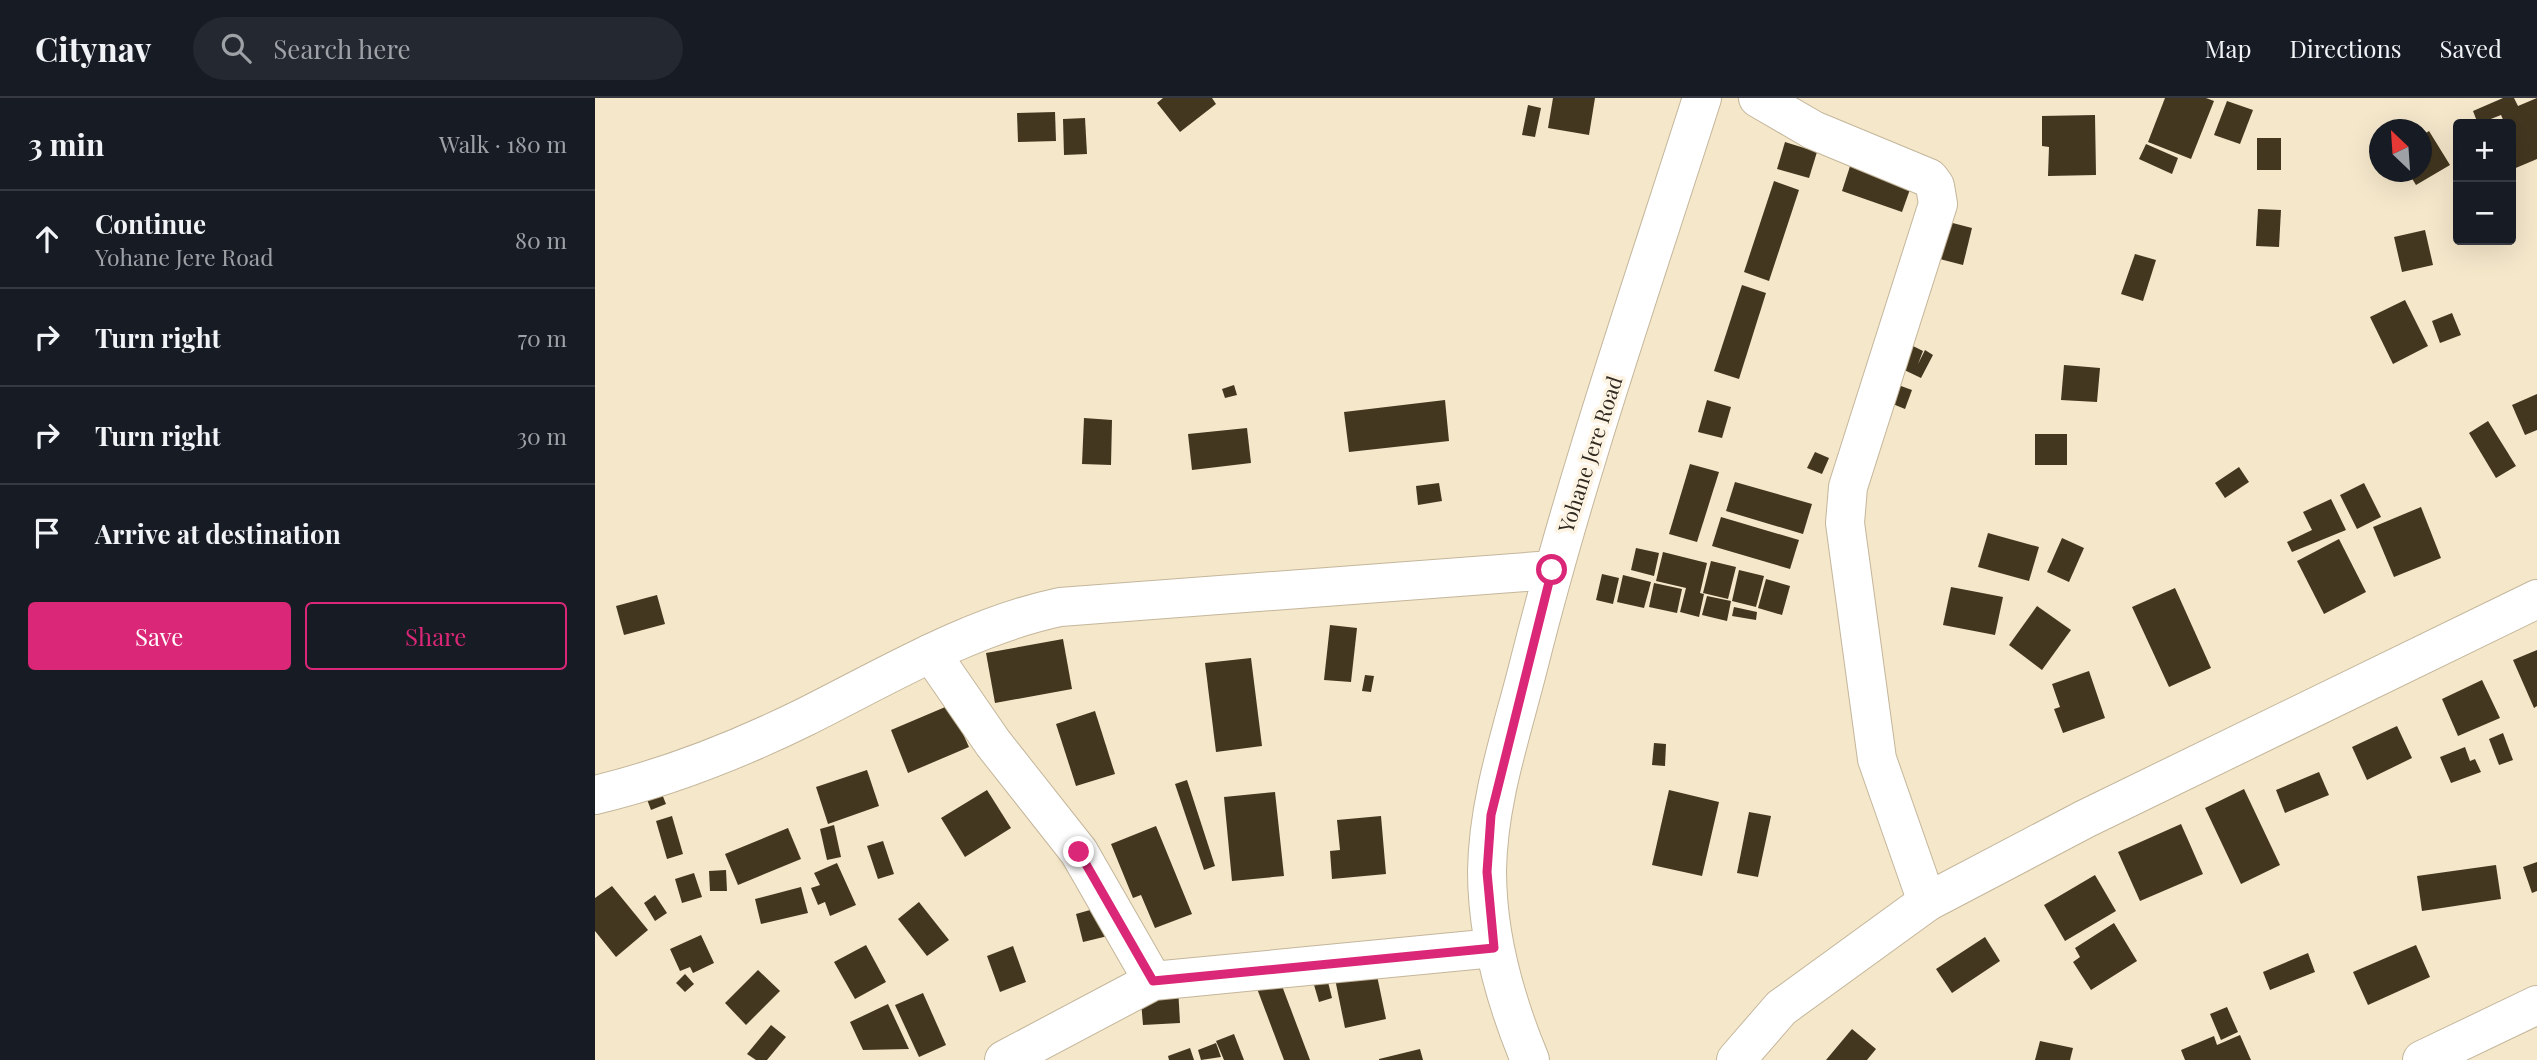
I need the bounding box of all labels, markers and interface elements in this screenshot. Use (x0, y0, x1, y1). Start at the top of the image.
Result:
search box (193, 17, 683, 80)
text: Citynav (35, 26, 151, 70)
icon: search (217, 29, 255, 67)
text: Search here (273, 31, 411, 66)
text: Map (2205, 32, 2251, 64)
text: Directions (2289, 32, 2402, 64)
text: Saved (2440, 32, 2502, 64)
north arrow (2369, 119, 2432, 182)
map controls (2453, 119, 2516, 245)
button: + (2453, 119, 2516, 182)
text: 3 min (28, 124, 104, 164)
text: Walk · 180 m (439, 128, 567, 159)
button: − (2453, 182, 2516, 245)
text: Continue (95, 206, 206, 241)
icon: ahead (28, 220, 66, 258)
text: 80 m (515, 224, 567, 255)
text: Yohane Jere Road (95, 241, 274, 272)
icon: right (28, 318, 66, 356)
text: Turn right (95, 320, 221, 355)
text: 70 m (518, 322, 567, 353)
street label: Yohane Jere Road (1550, 372, 1628, 537)
icon: right (28, 416, 66, 454)
text: Turn right (95, 418, 221, 453)
text: 30 m (517, 420, 567, 451)
icon: arrive (28, 514, 66, 552)
text: Arrive at destination (95, 516, 341, 551)
route start (1536, 554, 1567, 585)
button: Save (28, 602, 291, 670)
button: Share (305, 602, 567, 670)
route end (1063, 836, 1094, 867)

